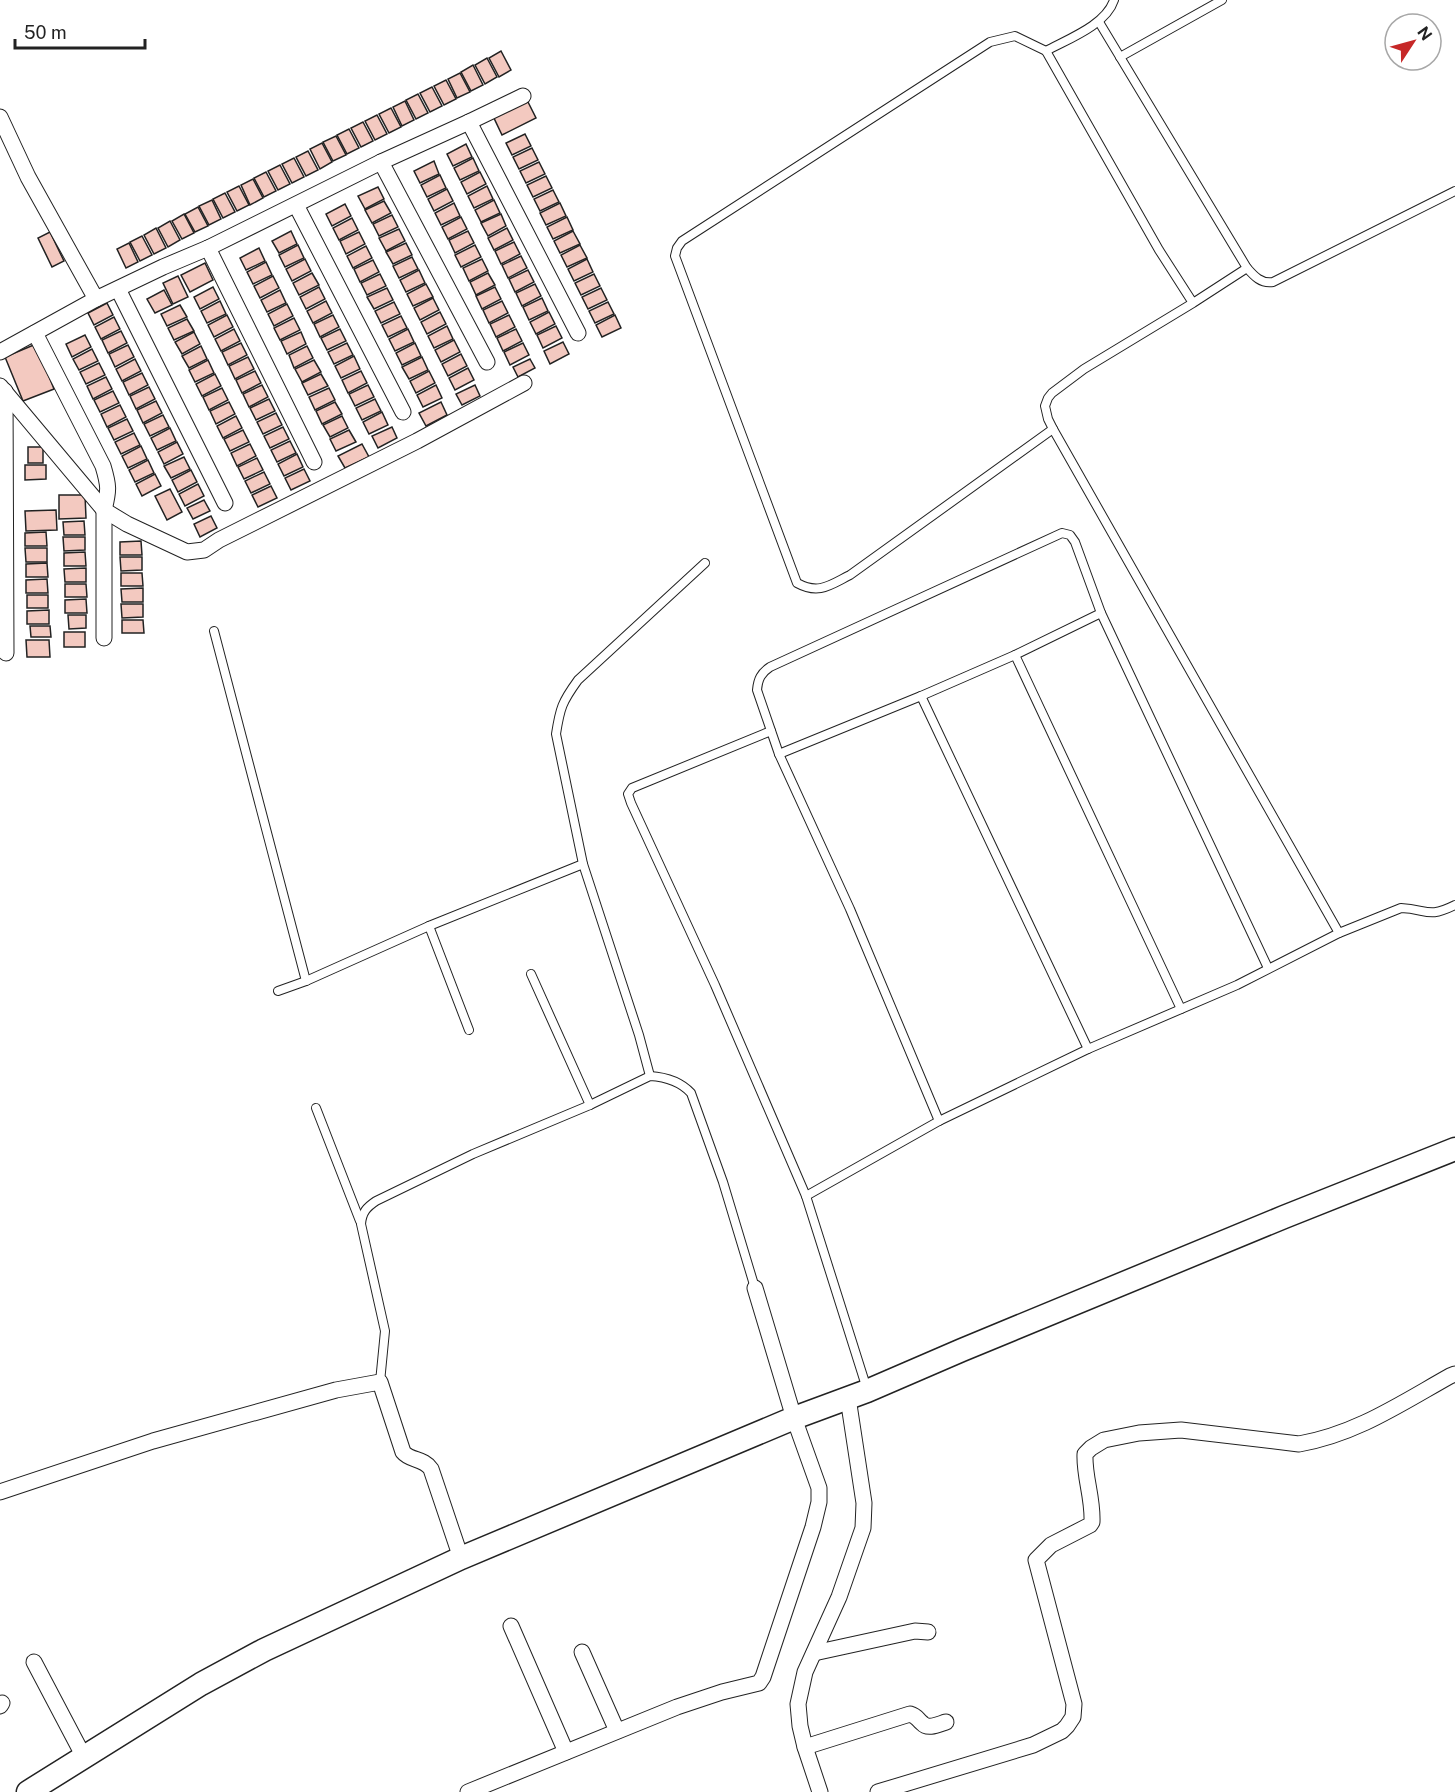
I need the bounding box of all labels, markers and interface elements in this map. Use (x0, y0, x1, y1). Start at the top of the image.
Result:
scale bar (15, 12, 146, 50)
north arrow (1383, 12, 1443, 72)
text: 50 m (24, 22, 67, 43)
text: N (1413, 23, 1436, 44)

